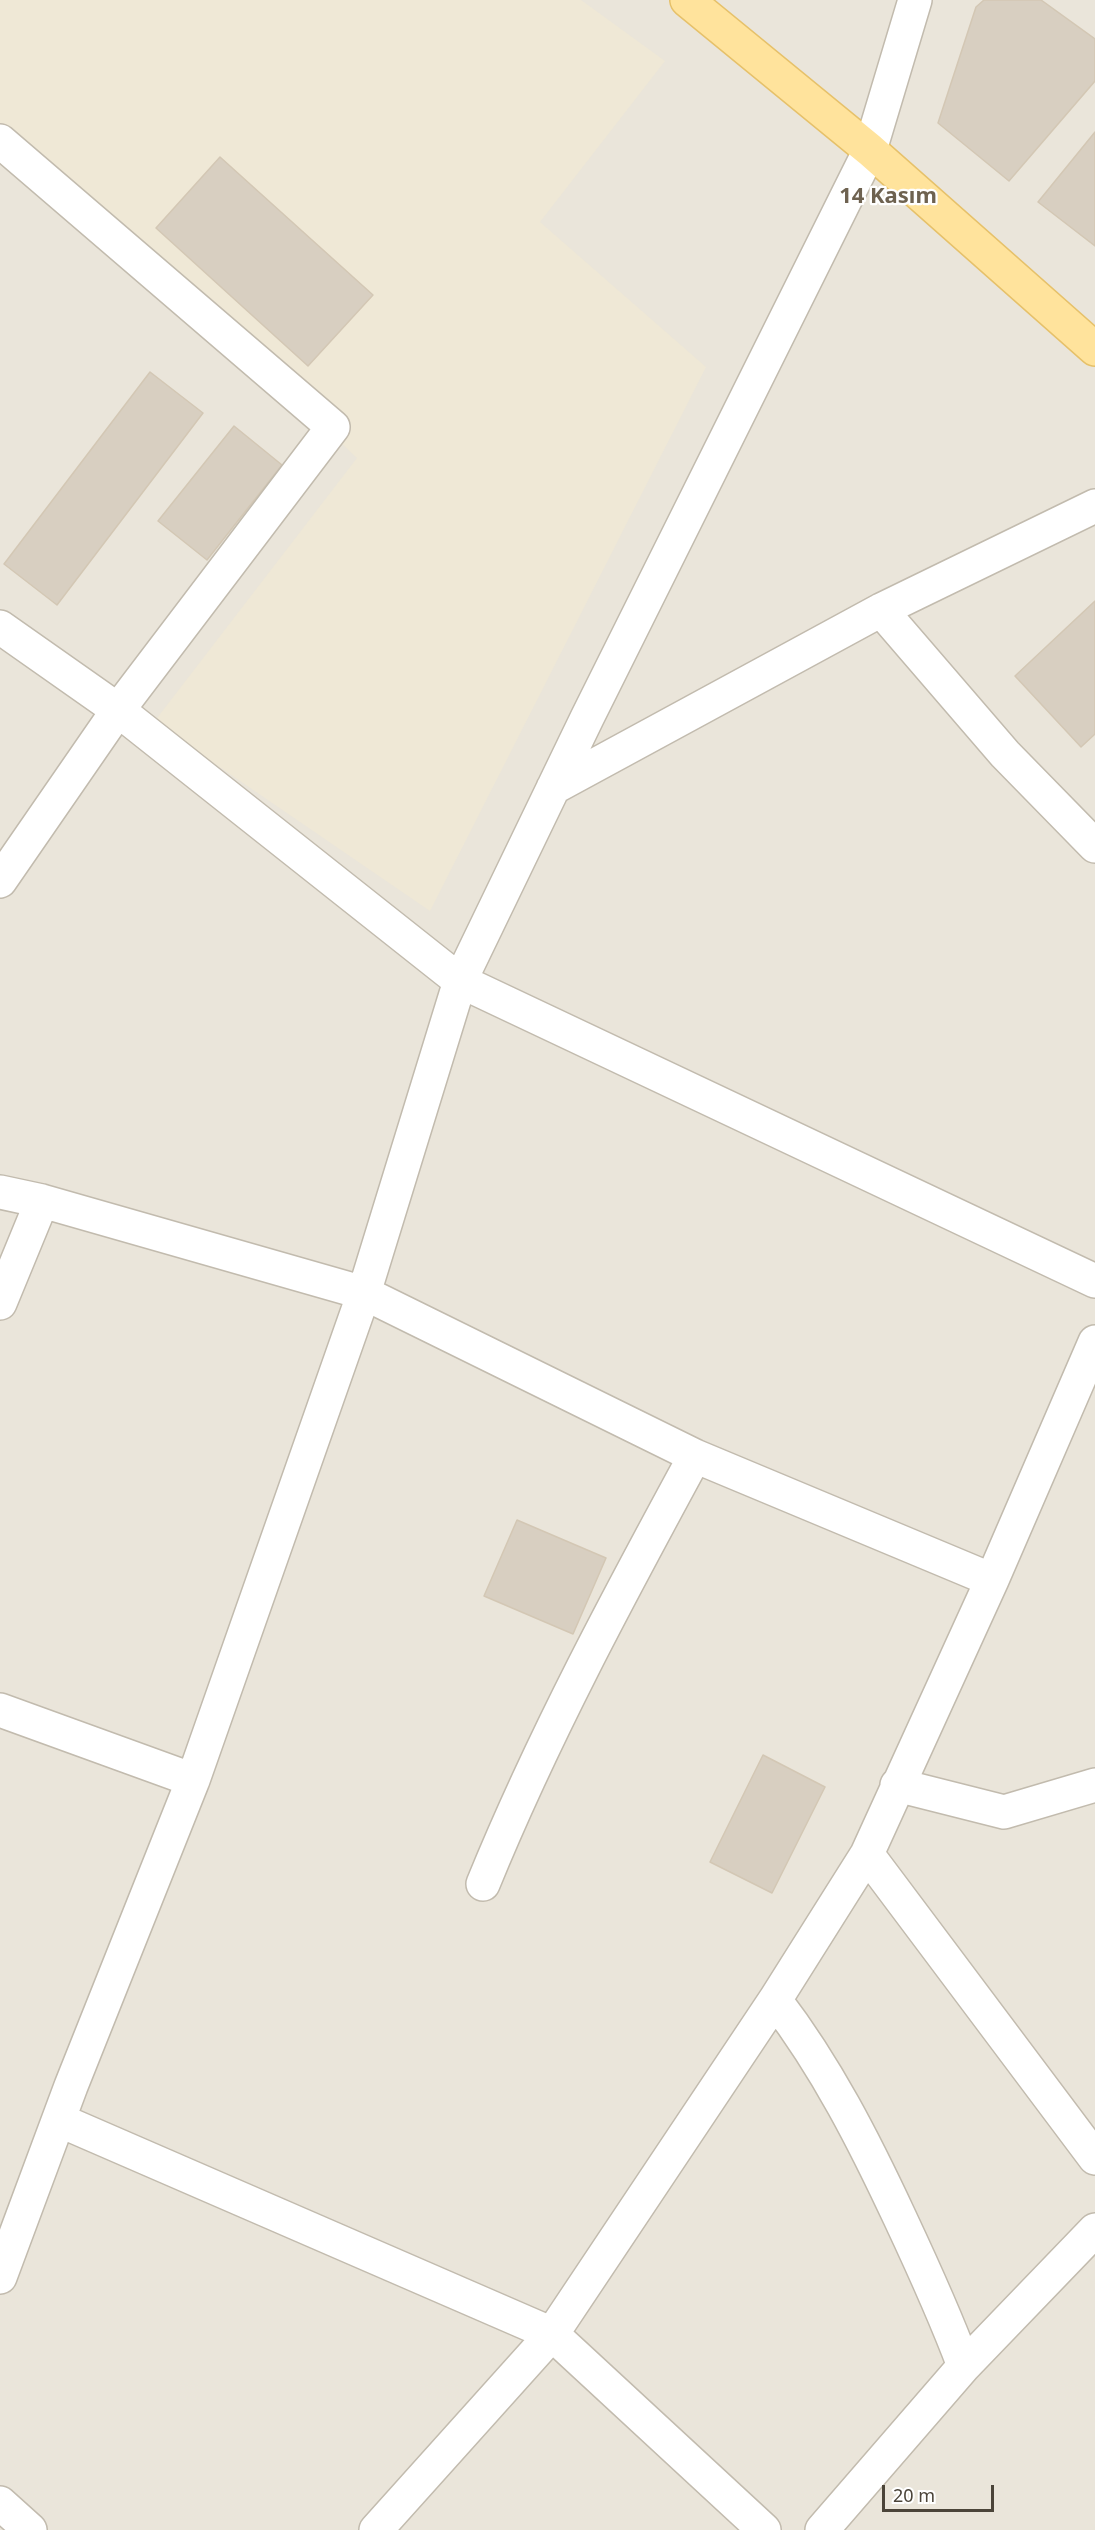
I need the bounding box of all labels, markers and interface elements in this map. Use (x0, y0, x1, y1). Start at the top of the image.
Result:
district label: 14 Kasım (839, 184, 937, 210)
scale bar (885, 2473, 998, 2511)
text: 20 m (893, 2483, 935, 2507)

